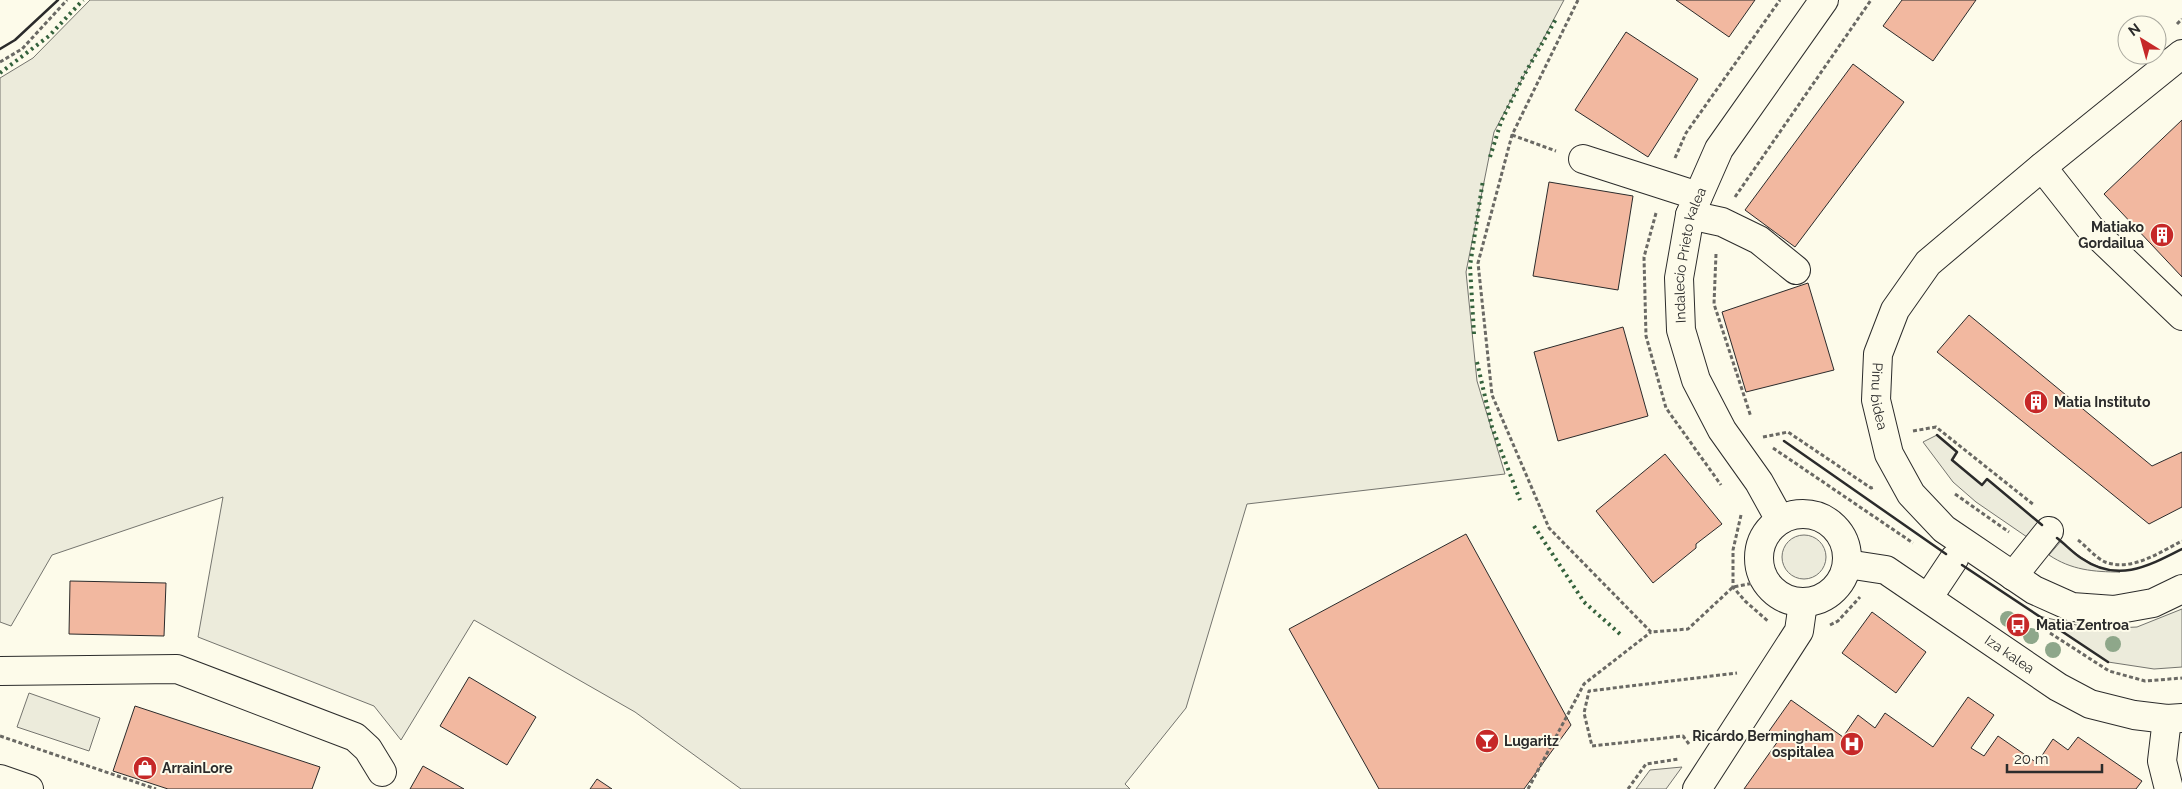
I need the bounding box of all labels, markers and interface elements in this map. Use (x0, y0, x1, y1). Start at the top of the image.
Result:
north arrow (2117, 15, 2167, 65)
text: N (2125, 20, 2143, 39)
street label: Indalecio Prieto kalea (1671, 185, 1709, 324)
place label: Matiako Gordailua (2078, 219, 2145, 251)
building icon: Matiako Gordailua (2149, 222, 2175, 248)
street label: Pinu bidea (1868, 362, 1891, 432)
building icon: Matia Instituto (2023, 389, 2049, 415)
place label: Matia Instituto (2054, 394, 2151, 410)
bus stop icon: Matia Zentroa (2005, 612, 2031, 638)
place label: Matia Zentroa (2036, 617, 2129, 633)
street label: Iza kalea (1982, 632, 2037, 677)
bar icon: Lugaritz (1474, 728, 1500, 754)
place label: Ricardo Bermingham ospitalea (1692, 728, 1834, 760)
hospital icon: Ricardo Bermingham ospitalea (1839, 731, 1865, 757)
place label: Lugaritz (1504, 733, 1559, 749)
scale bar (2007, 742, 2102, 774)
text: 20 m (2014, 750, 2049, 768)
shop icon: ArrainLore (132, 755, 158, 781)
place label: ArrainLore (162, 760, 233, 776)

